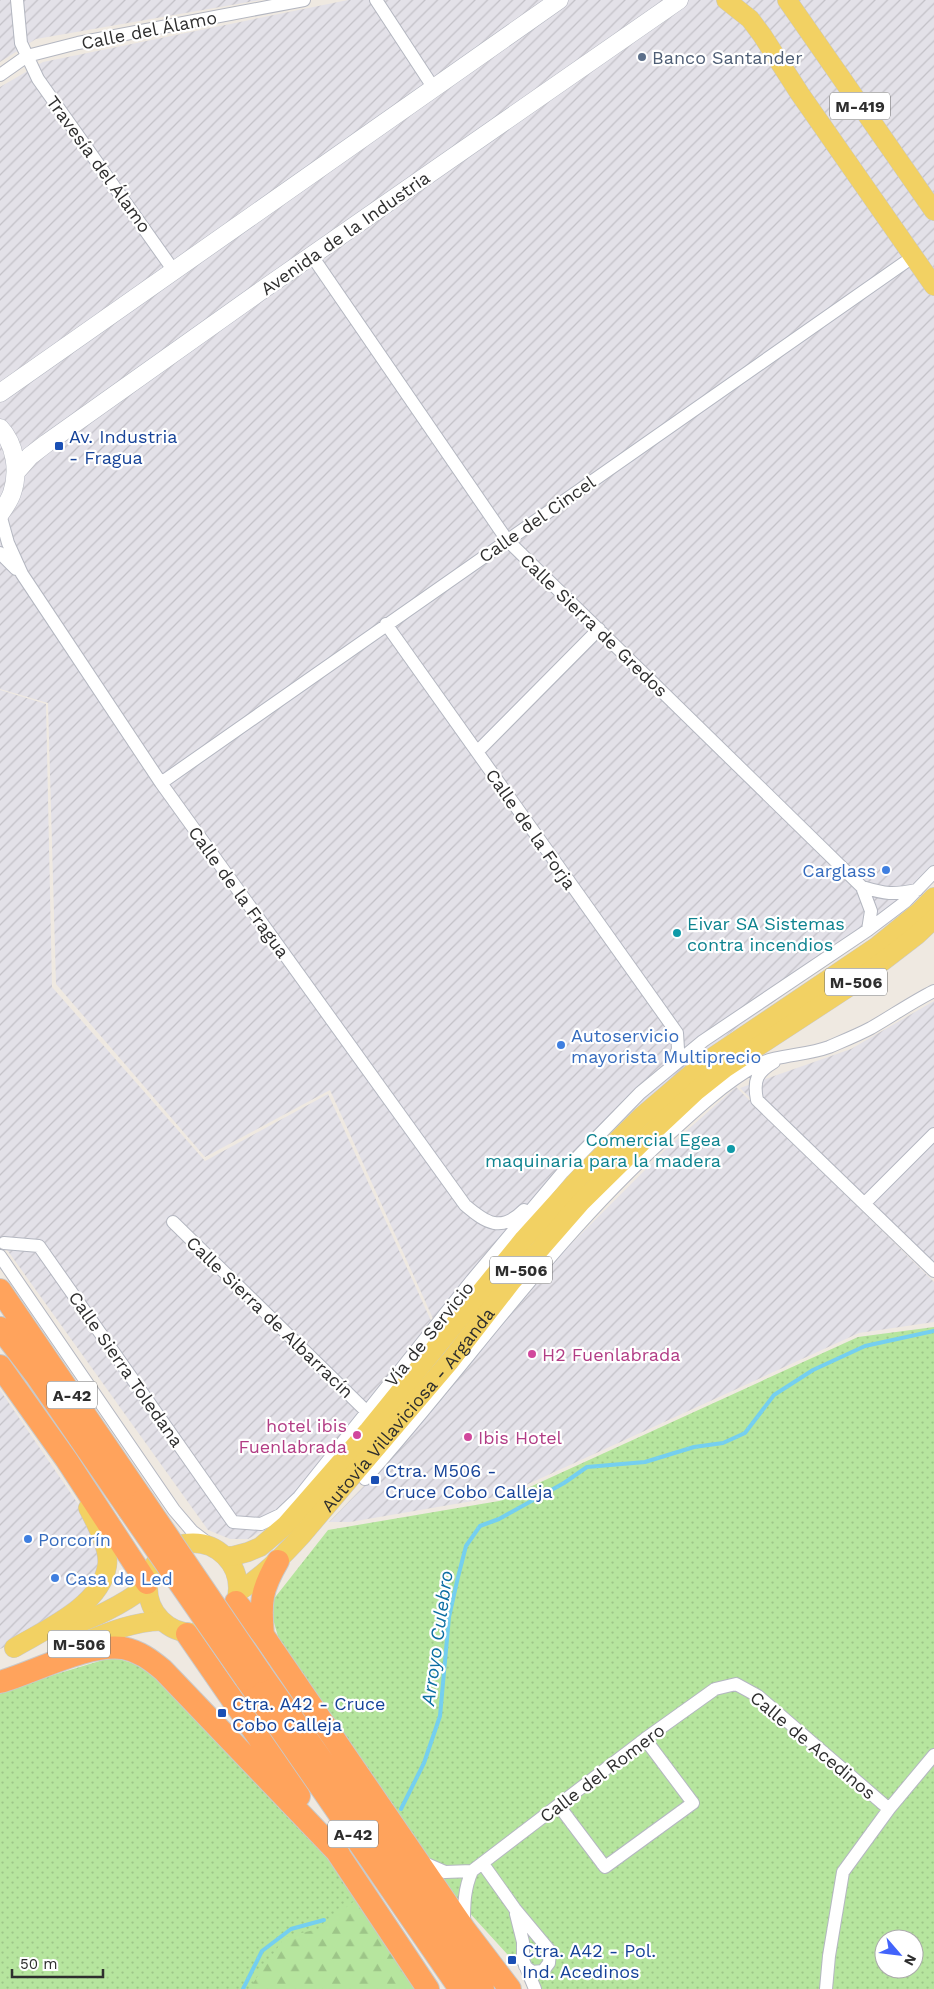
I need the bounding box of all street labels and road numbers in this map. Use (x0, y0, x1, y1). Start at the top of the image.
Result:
street label: Calle del Álamo (79, 7, 219, 53)
street label: Travesía del Álamo (42, 91, 156, 237)
road number: M-419 (830, 92, 890, 120)
street label: Avenida de la Industria (256, 167, 434, 299)
street label: Calle del Cincel (475, 471, 600, 567)
street label: Calle Sierra de Gredos (516, 549, 672, 701)
street label: Calle de la Forja (482, 765, 580, 893)
street label: Calle de la Fragua (184, 822, 294, 962)
road number: M-506 (825, 969, 887, 996)
street label: Calle Sierra de Albarracín (182, 1232, 358, 1402)
road number: M-506 (490, 1256, 552, 1284)
street label: Vía de Servicio (380, 1277, 478, 1391)
street label: Calle Sierra Toledana (64, 1287, 188, 1451)
street label: Autovía Villaviciosa - Arganda (316, 1303, 498, 1516)
road number: A-42 (47, 1382, 97, 1408)
road number: M-506 (48, 1630, 110, 1658)
street label: Calle de Acedinos (746, 1687, 880, 1803)
street label: Calle del Romero (536, 1719, 668, 1827)
road number: A-42 (328, 1820, 378, 1848)

